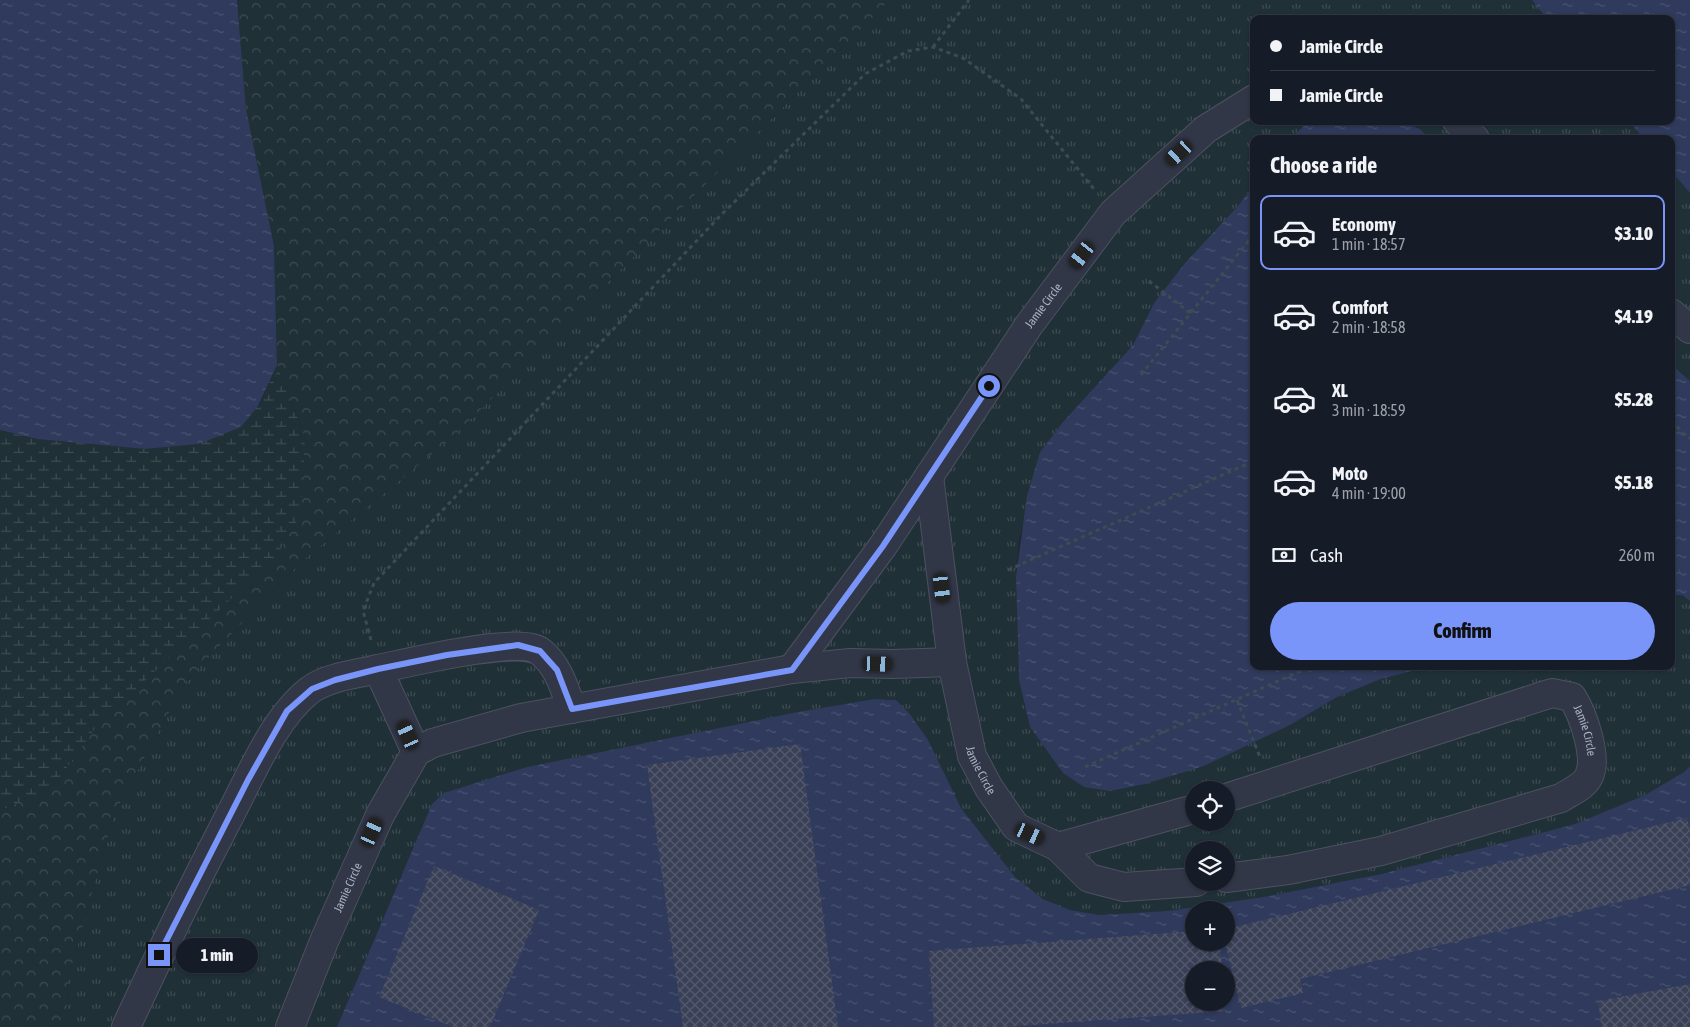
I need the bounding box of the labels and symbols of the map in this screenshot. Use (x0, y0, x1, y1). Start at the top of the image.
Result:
car (1162, 137, 1195, 169)
car (1066, 239, 1097, 271)
street label: Jamie Circle (1022, 280, 1065, 331)
route start (978, 375, 1000, 397)
car (932, 572, 951, 604)
car (862, 656, 893, 672)
street label: Jamie Circle (1570, 702, 1599, 757)
car (395, 718, 420, 752)
street label: Jamie Circle (963, 745, 998, 797)
car (359, 815, 384, 849)
car (1013, 821, 1046, 847)
street label: Jamie Circle (331, 861, 365, 914)
callout: 1 min (176, 938, 259, 972)
route end (148, 944, 170, 966)

